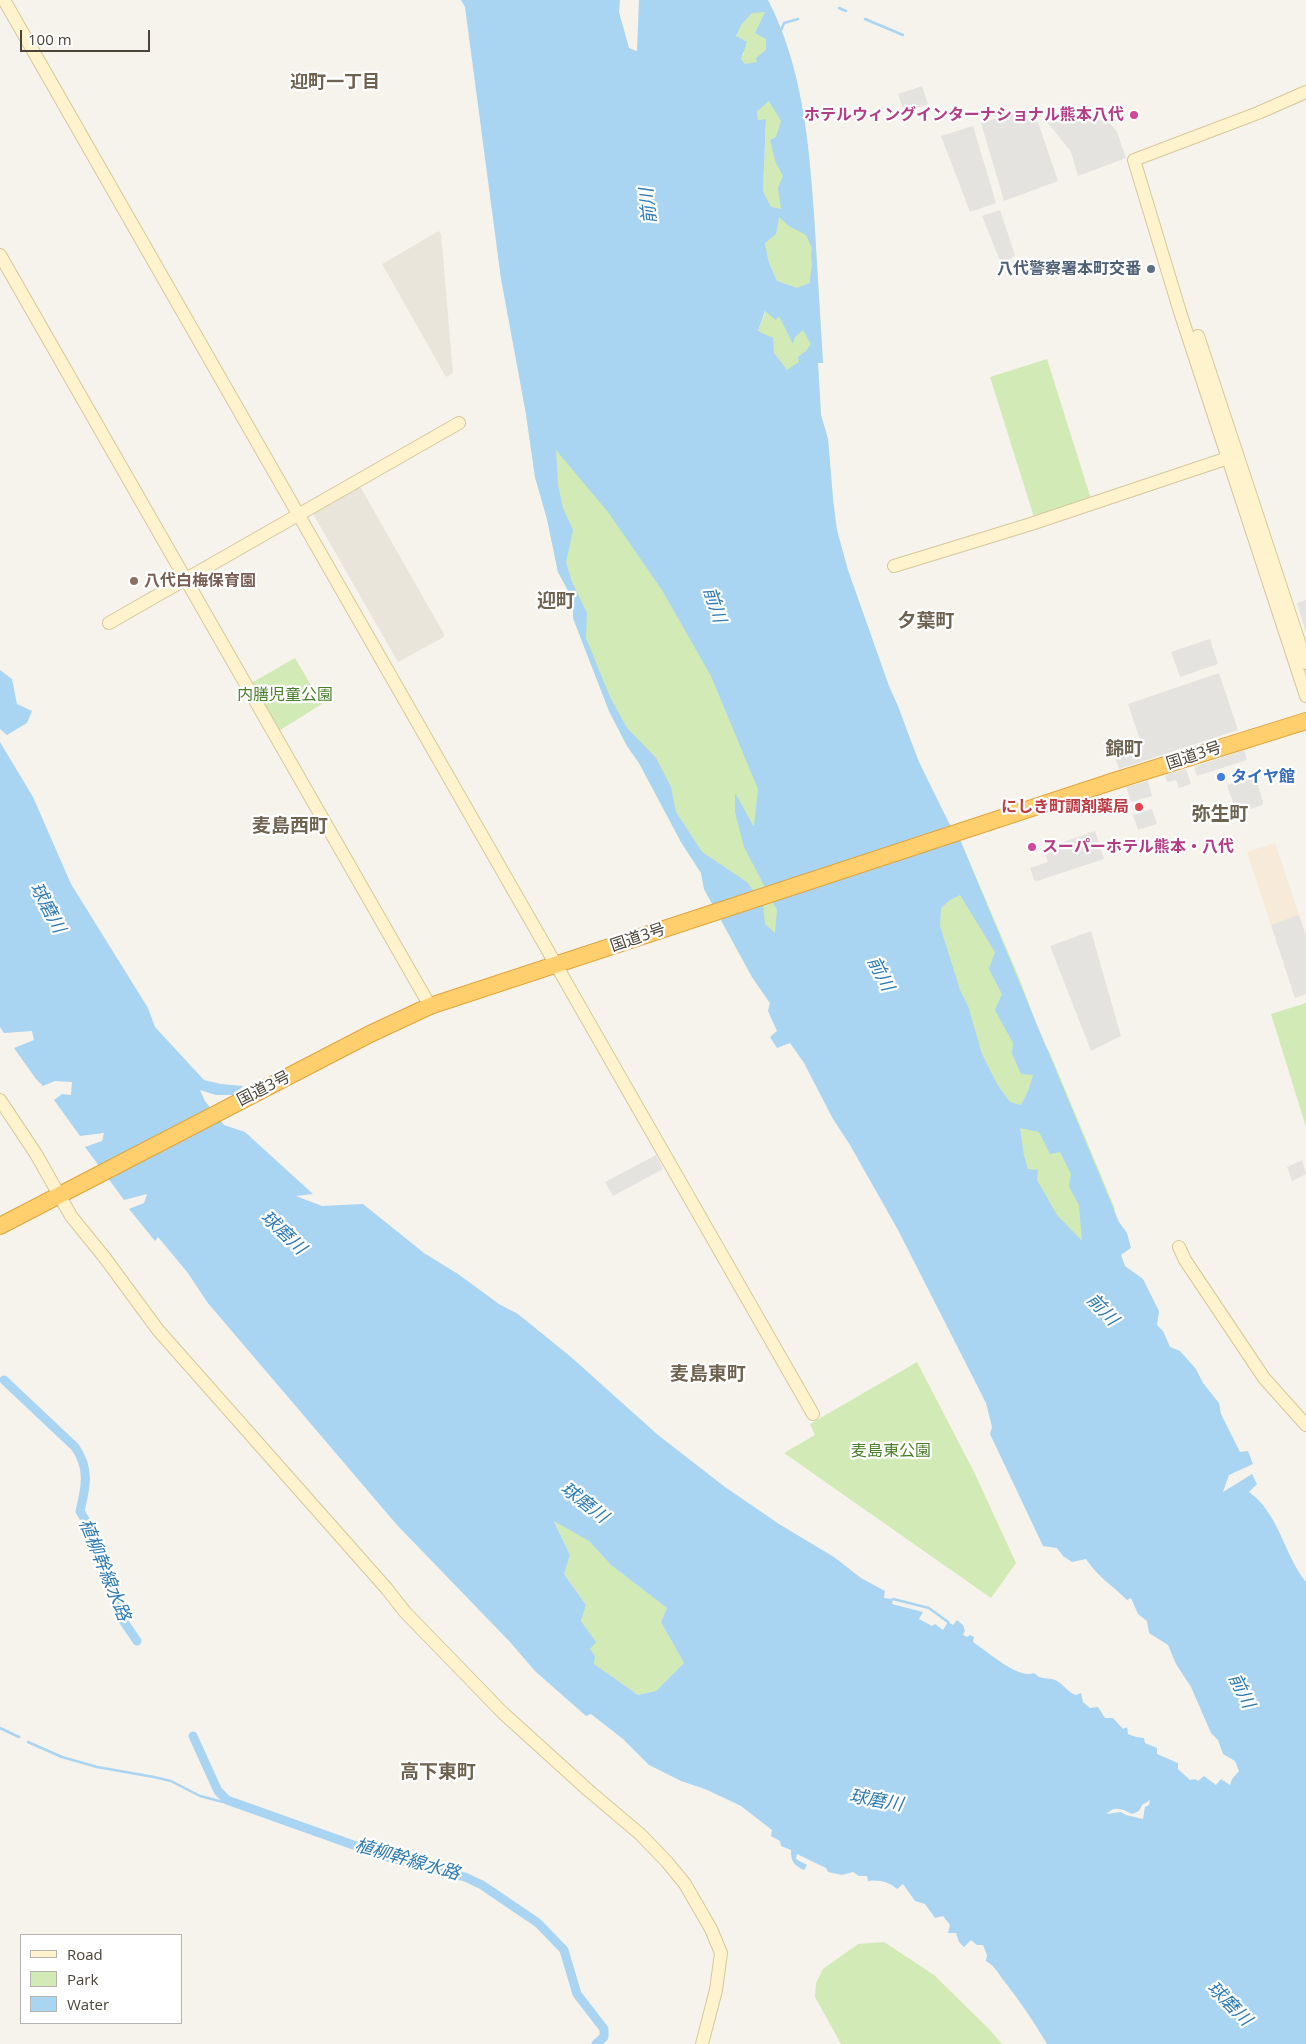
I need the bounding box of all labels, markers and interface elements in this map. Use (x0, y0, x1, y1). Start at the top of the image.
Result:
scale bar (22, 20, 152, 52)
text: 100 m (28, 29, 72, 49)
district label: 迎町一丁目 (290, 72, 380, 94)
place label: ホテルウィングインターナショナル熊本八代 (804, 105, 1124, 125)
marker: ホテルウィングインターナショナル熊本八代 (1128, 109, 1140, 121)
water label: 前川 (636, 187, 662, 225)
place label: 八代警察署本町交番 (997, 259, 1141, 279)
marker: 八代警察署本町交番 (1145, 263, 1157, 275)
place label: 八代白梅保育園 (144, 571, 256, 591)
marker: 八代白梅保育園 (128, 575, 140, 587)
water label: 前川 (698, 585, 730, 625)
district label: 迎町 (537, 591, 575, 613)
district label: 夕葉町 (898, 611, 954, 633)
park label: 内膳児童公園 (237, 685, 333, 705)
street label: 国道3号 (1164, 738, 1224, 774)
district label: 錦町 (1105, 739, 1143, 761)
place label: タイヤ館 (1231, 767, 1295, 787)
marker: タイヤ館 (1215, 771, 1227, 783)
place label: にしき町調剤薬局 (1001, 797, 1129, 817)
marker: にしき町調剤薬局 (1133, 801, 1145, 813)
district label: 弥生町 (1192, 804, 1248, 826)
district label: 麦島西町 (252, 816, 328, 838)
place label: スーパーホテル熊本・八代 (1042, 837, 1234, 857)
marker: スーパーホテル熊本・八代 (1026, 841, 1038, 853)
water label: 球磨川 (25, 879, 69, 937)
street label: 国道3号 (608, 920, 668, 956)
water label: 前川 (862, 953, 898, 995)
street label: 国道3号 (234, 1067, 294, 1111)
water label: 球磨川 (256, 1207, 310, 1259)
water label: 前川 (1082, 1290, 1122, 1330)
district label: 麦島東町 (670, 1364, 746, 1386)
park label: 麦島東公園 (851, 1441, 931, 1461)
water label: 球磨川 (556, 1478, 612, 1528)
water label: 植柳幹線水路 (74, 1516, 134, 1624)
water label: 前川 (1223, 1670, 1259, 1712)
district label: 高下東町 (400, 1762, 476, 1784)
water label: 球磨川 (848, 1786, 904, 1816)
water label: 植柳幹線水路 (352, 1835, 462, 1885)
legend (20, 1934, 182, 2024)
text: Road (67, 1944, 103, 1964)
text: Park (67, 1969, 98, 1989)
water label: 球磨川 (1202, 1977, 1256, 2031)
text: Water (67, 1994, 109, 2014)

